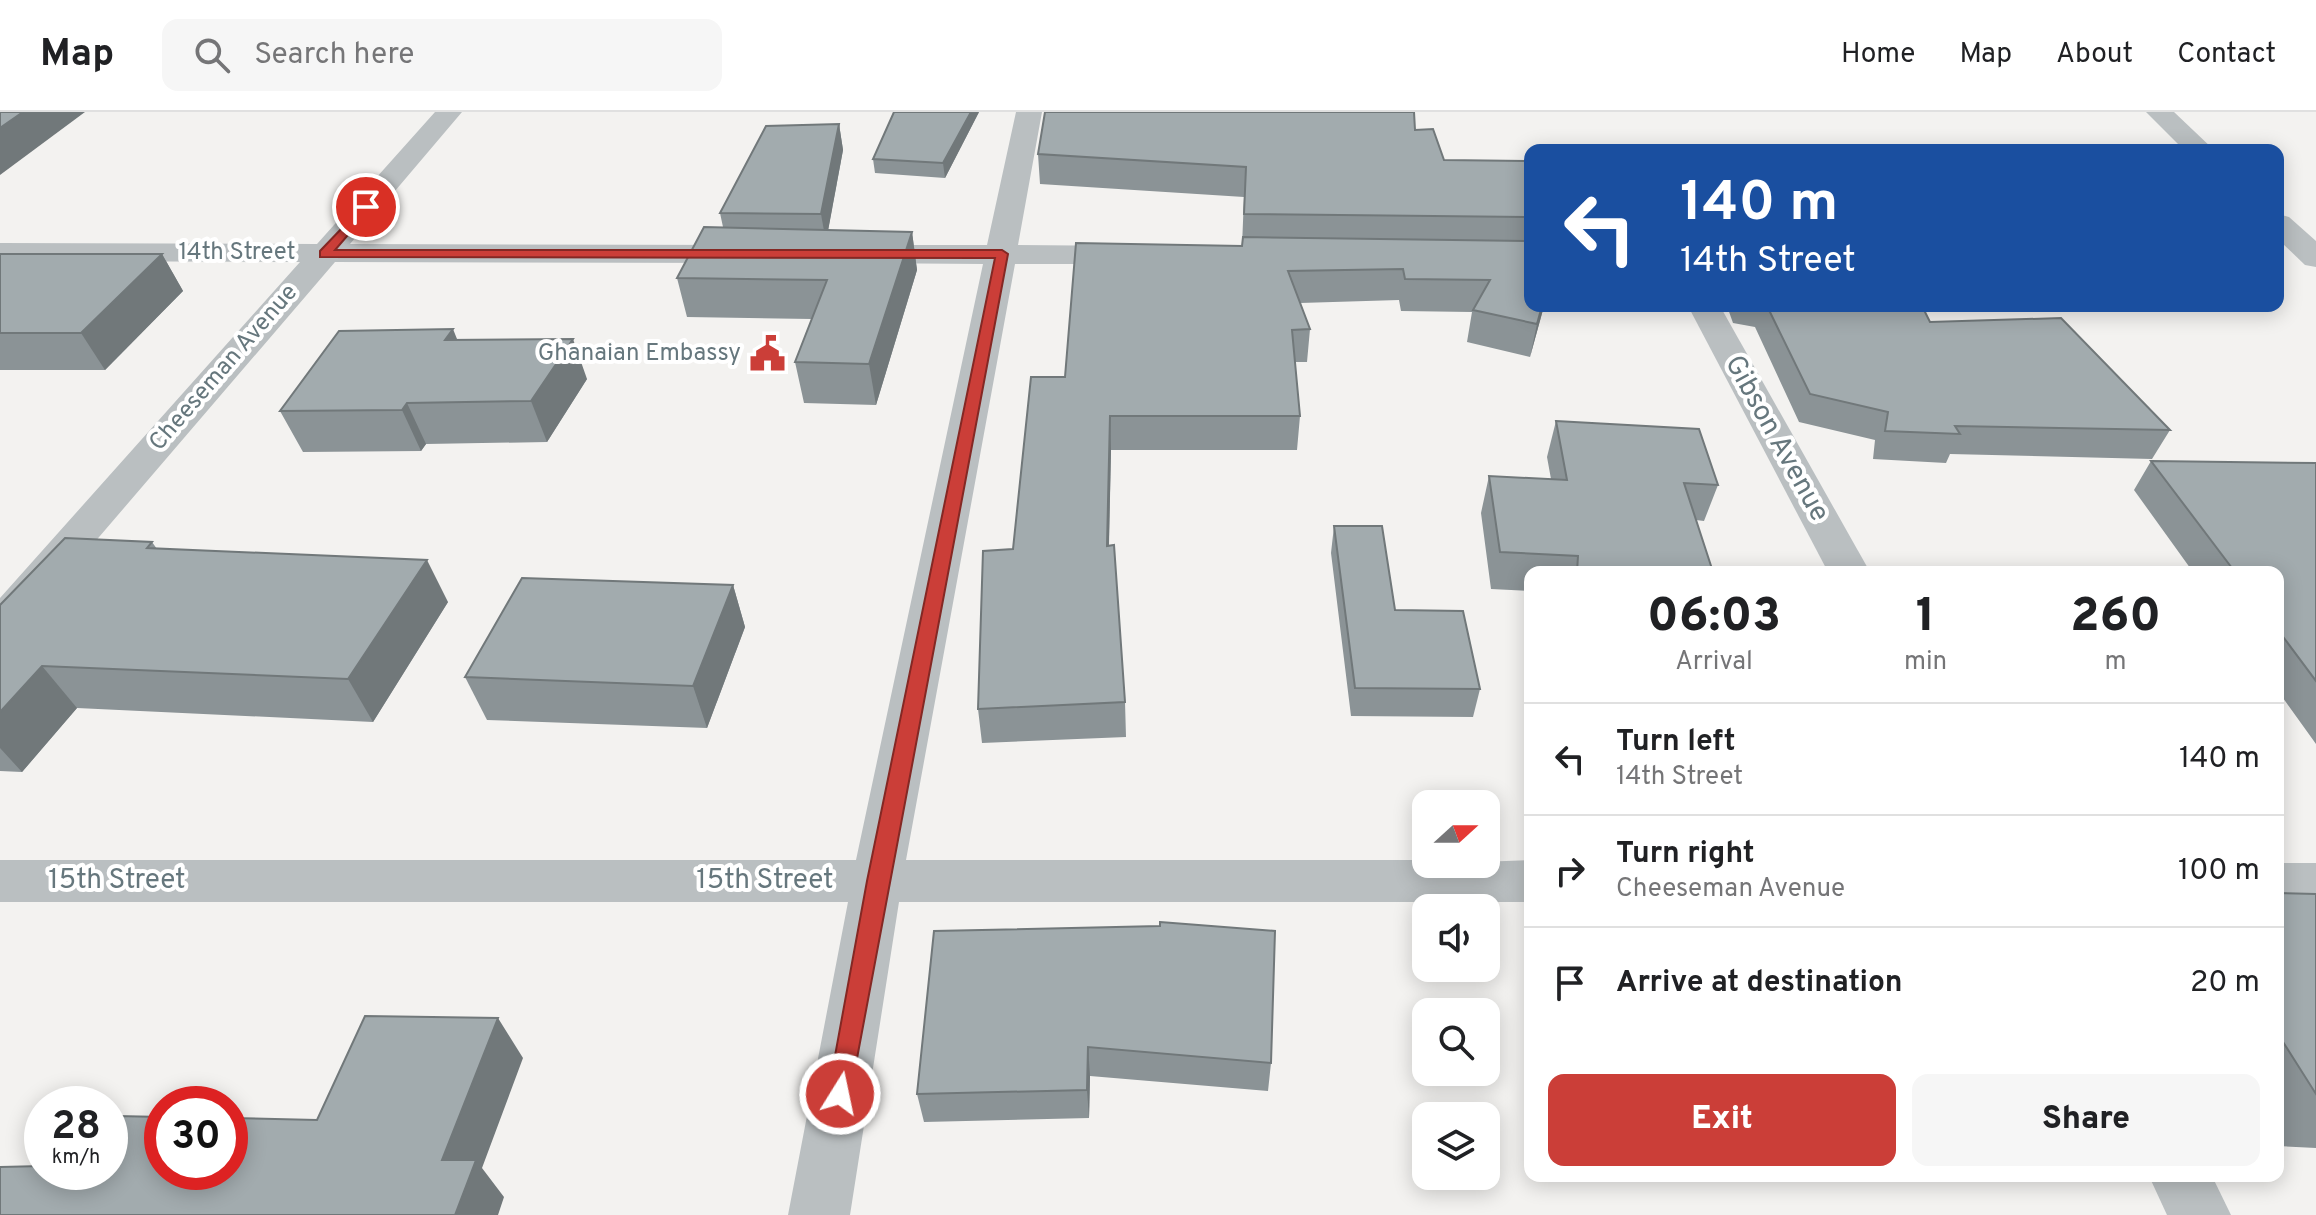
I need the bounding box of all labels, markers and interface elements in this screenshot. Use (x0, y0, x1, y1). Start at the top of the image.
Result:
search box (162, 19, 722, 91)
text: Map (40, 31, 114, 80)
icon: search (190, 33, 234, 77)
text: Search here (254, 37, 414, 74)
text: Home (1841, 37, 1915, 73)
text: Map (1959, 37, 2012, 73)
text: About (2056, 37, 2133, 73)
text: Contact (2177, 37, 2276, 73)
text: 140 m (1680, 170, 1838, 240)
pin (332, 173, 400, 241)
icon: left (1548, 176, 1652, 280)
icon: arrive (344, 185, 388, 229)
street label: 14th Street (178, 238, 296, 268)
text: 14th Street (1680, 239, 1856, 285)
street label: Cheeseman Avenue (143, 278, 305, 458)
public building icon: Ghanaian Embassy (748, 335, 786, 373)
place label: Ghanaian Embassy (538, 339, 741, 369)
street label: Gibson Avenue (1715, 349, 1837, 529)
text: 06:03 (1647, 588, 1781, 648)
text: 1 (1916, 588, 1935, 648)
text: 260 (2070, 588, 2161, 648)
text: Arrival (1675, 646, 1753, 679)
text: min (1904, 646, 1947, 679)
text: m (2105, 646, 2127, 679)
text: Turn left (1616, 724, 1736, 761)
icon: left (1548, 737, 1592, 781)
text: 140 m (2179, 741, 2260, 778)
text: 14th Street (1616, 761, 1743, 794)
north arrow (1412, 790, 1500, 878)
map controls (1412, 790, 1500, 1190)
text: Turn right (1616, 836, 1754, 873)
icon: right (1548, 849, 1592, 893)
text: 100 m (2178, 853, 2260, 890)
street label: 15th Street (48, 863, 186, 899)
street label: 15th Street (696, 863, 834, 899)
text: Cheeseman Avenue (1616, 873, 1845, 906)
button: sound (1412, 894, 1500, 982)
icon: arrive (1548, 961, 1592, 1005)
text: Arrive at destination (1616, 965, 1902, 1002)
text: 20 m (2190, 965, 2260, 1002)
button: search (1412, 998, 1500, 1086)
position arrow (798, 1052, 882, 1136)
button: Exit (1548, 1074, 1896, 1166)
button: Share (1912, 1074, 2260, 1166)
speed limit sign: 30 (144, 1086, 248, 1190)
button: layers (1412, 1102, 1500, 1190)
text: 28 (51, 1103, 101, 1153)
text: km/h (52, 1145, 100, 1171)

